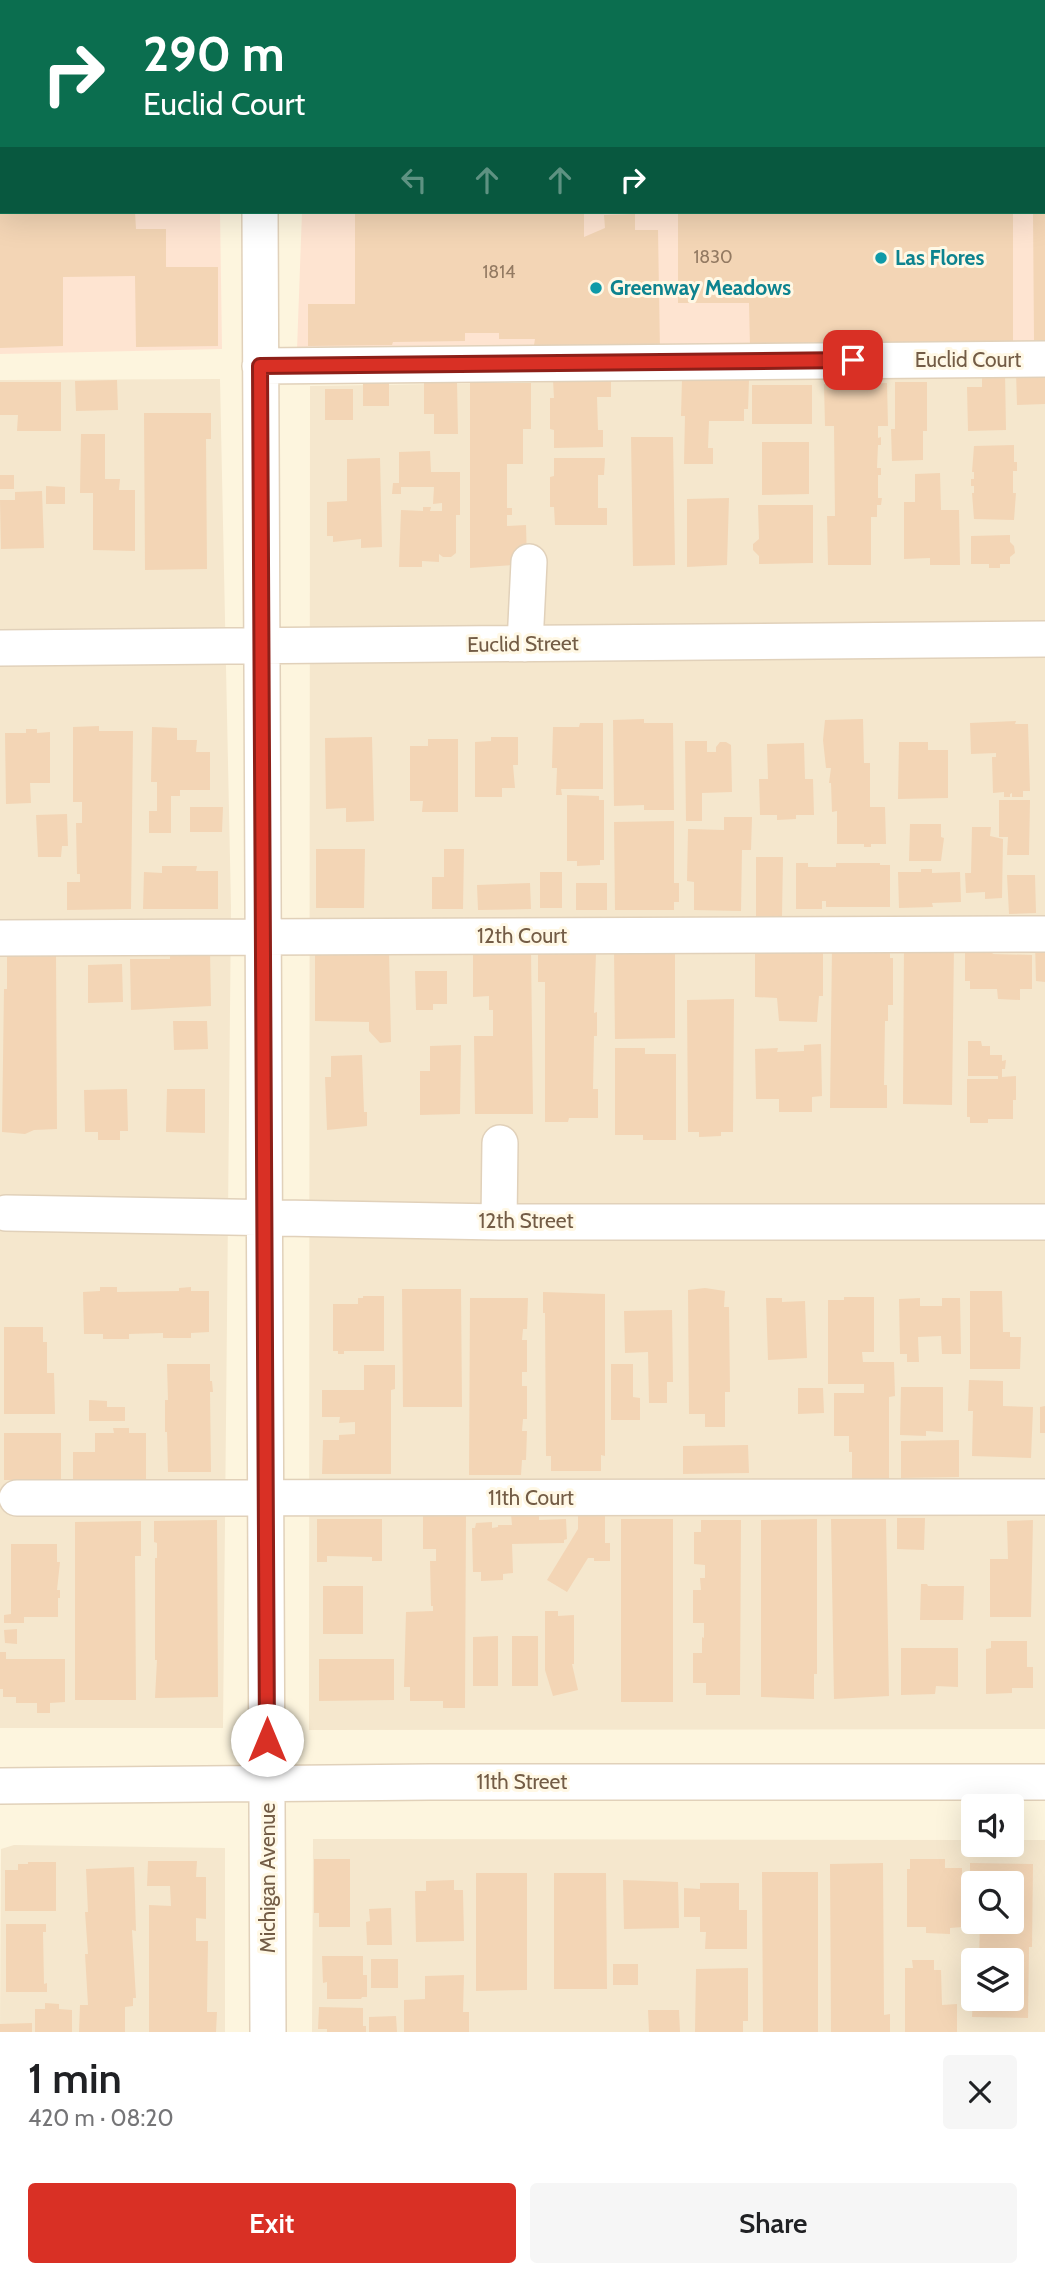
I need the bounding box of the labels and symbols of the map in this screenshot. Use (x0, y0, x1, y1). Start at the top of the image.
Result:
place label: Las Flores (895, 245, 984, 270)
house number: 1830 (693, 246, 733, 268)
marker: Las Flores (873, 250, 889, 266)
house number: 1814 (482, 261, 516, 283)
place label: Greenway Meadows (610, 275, 791, 300)
marker: Greenway Meadows (588, 280, 604, 296)
pin (823, 330, 883, 390)
street label: Euclid Court (915, 347, 1021, 372)
street label: Euclid Street (467, 630, 579, 657)
street label: 12th Court (477, 923, 567, 948)
street label: 12th Street (478, 1208, 574, 1233)
street label: 11th Court (488, 1485, 574, 1510)
position arrow (230, 1703, 304, 1777)
street label: 11th Street (477, 1769, 567, 1794)
street label: Michigan Avenue (255, 1803, 280, 1953)

